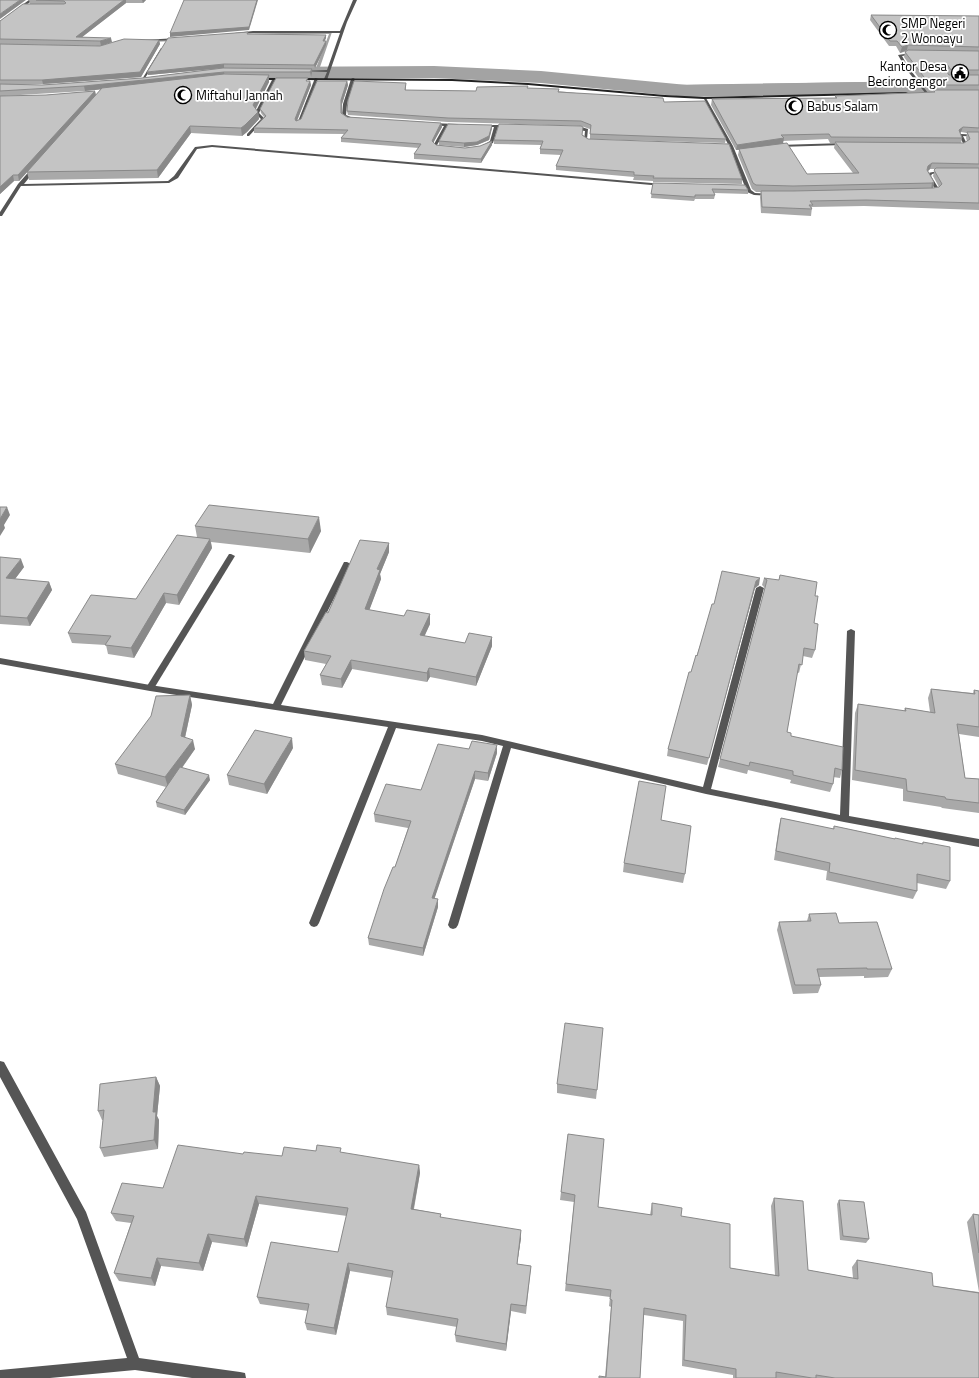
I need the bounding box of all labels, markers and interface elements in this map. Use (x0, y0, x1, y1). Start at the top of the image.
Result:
place label: SMP Negeri 2 Wonoayu (901, 13, 965, 48)
mosque icon: SMP Negeri 2 Wonoayu (878, 20, 898, 40)
place label: Kantor Desa Becirongengor (867, 56, 947, 91)
public building icon: Kantor Desa Becirongengor (950, 63, 970, 83)
mosque icon: Miftahul Jannah (173, 85, 193, 105)
place label: Miftahul Jannah (196, 85, 283, 105)
mosque icon: Babus Salam (784, 96, 804, 116)
place label: Babus Salam (807, 96, 878, 116)

